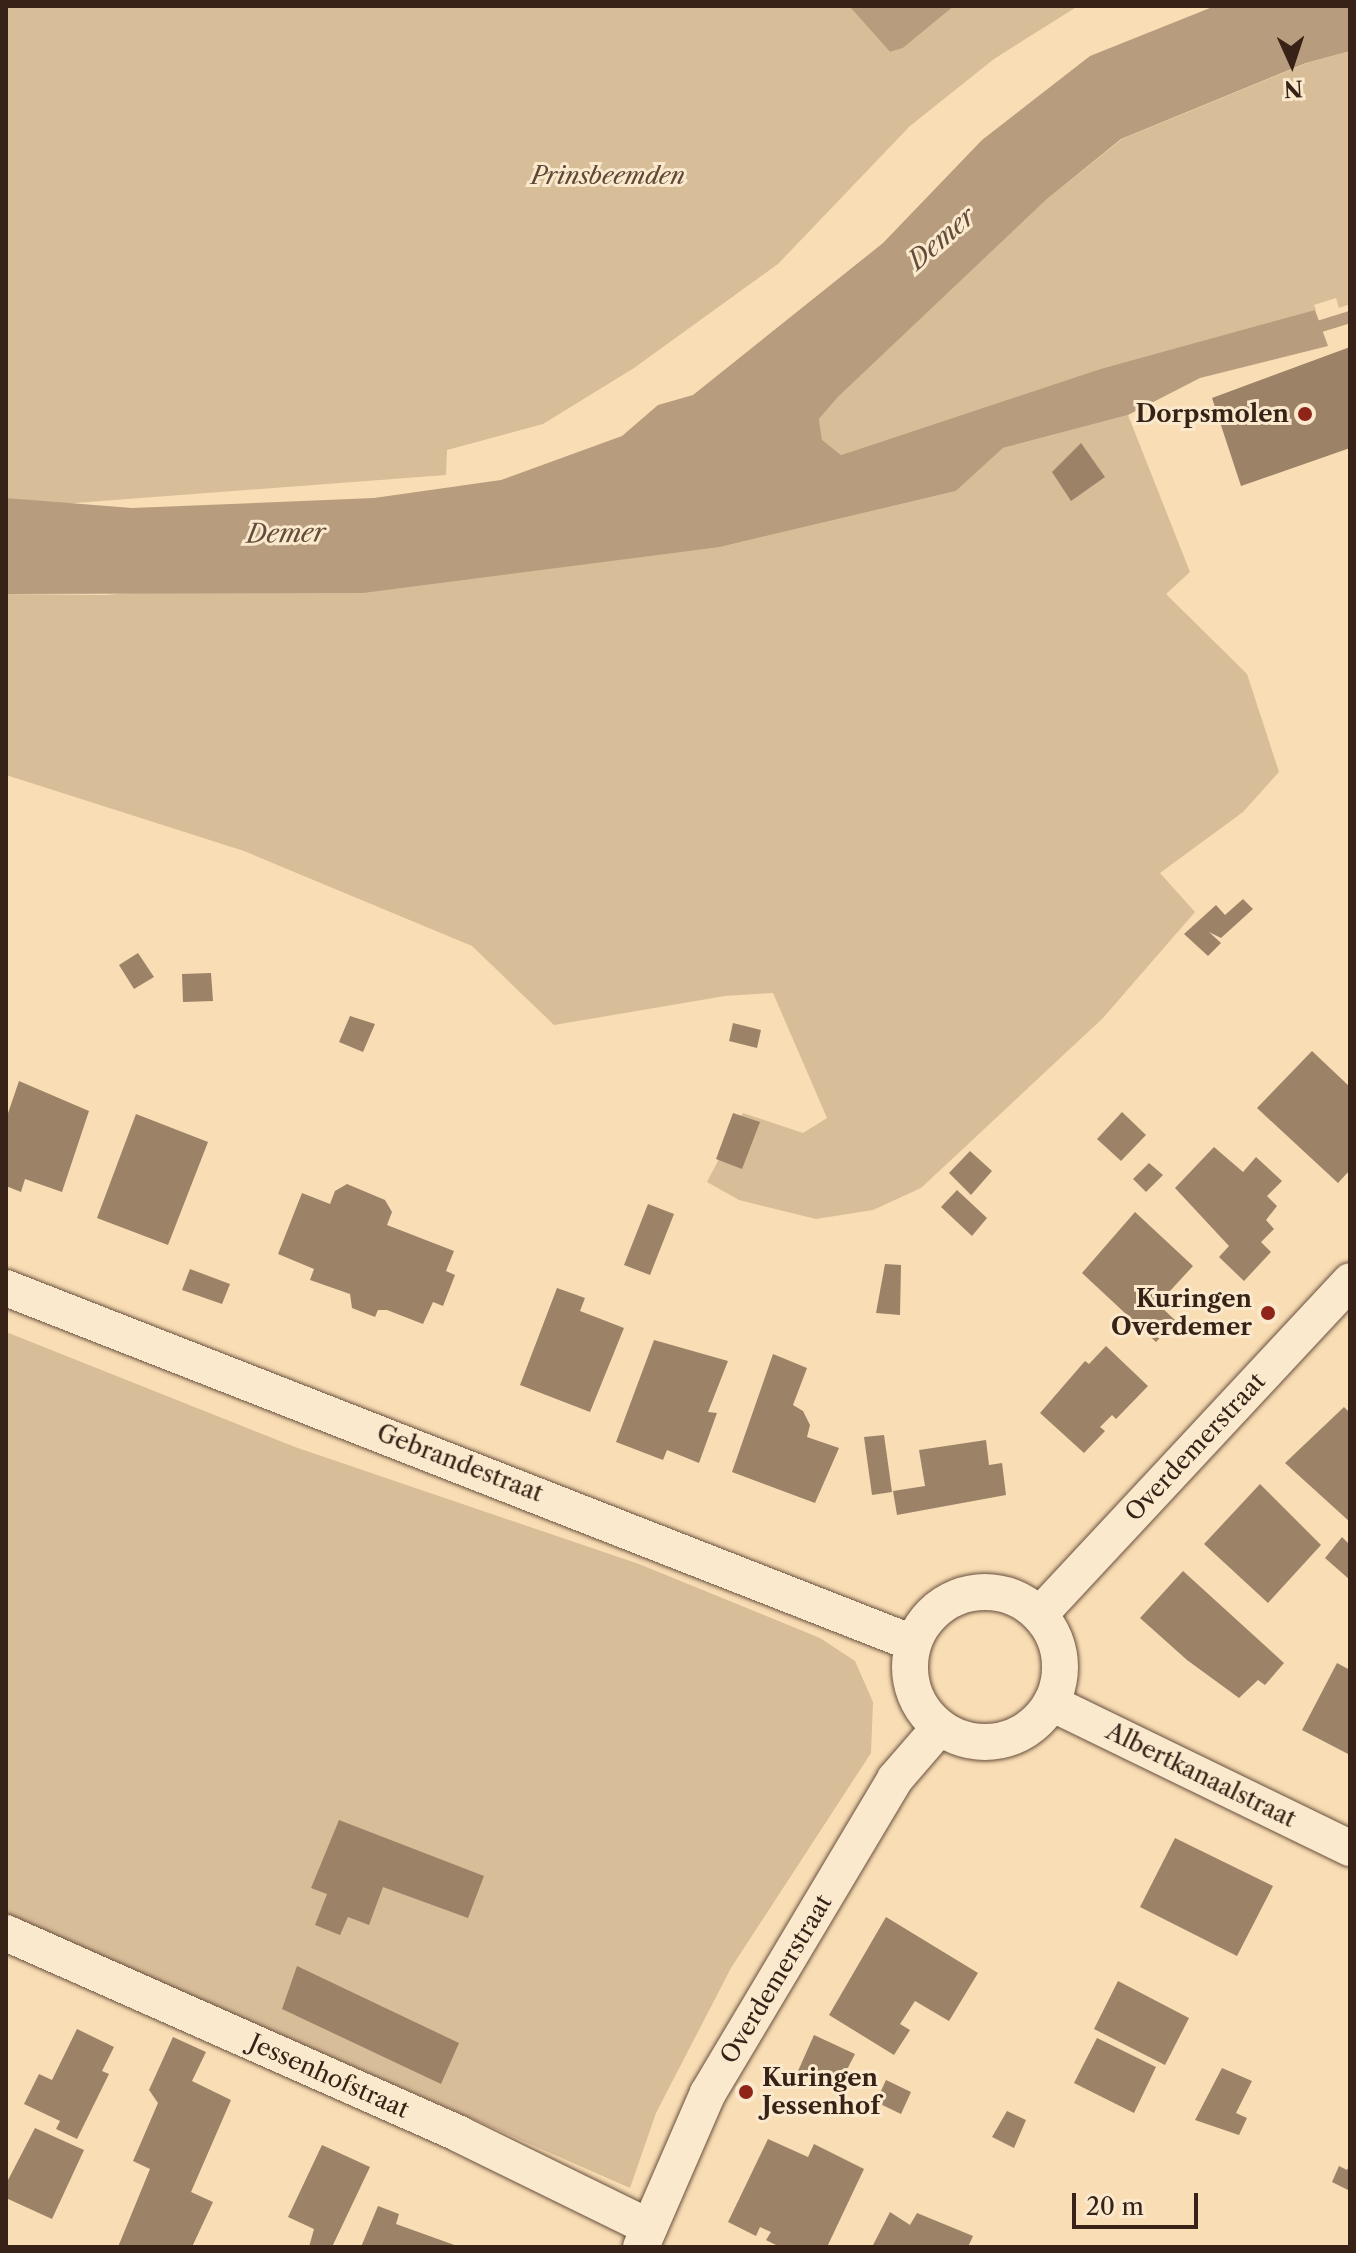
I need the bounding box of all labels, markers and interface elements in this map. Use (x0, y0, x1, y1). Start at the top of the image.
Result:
north arrow (1252, 24, 1332, 104)
text: N (1283, 74, 1304, 102)
park label: Prinsbeemden (531, 162, 685, 190)
water label: Demer (902, 201, 982, 277)
place label: Dorpsmolen (1136, 400, 1289, 428)
marker: Dorpsmolen (1296, 405, 1314, 423)
water label: Demer (246, 518, 326, 550)
place label: Kuringen Overdemer (1111, 1285, 1252, 1341)
marker: Kuringen Overdemer (1259, 1304, 1277, 1322)
street label: Overdemerstraat (1119, 1367, 1271, 1527)
street label: Gebrandestraat (373, 1418, 547, 1508)
street label: Albertkanaalstraat (1101, 1717, 1301, 1833)
street label: Overdemerstraat (714, 1889, 838, 2069)
street label: Jessenhofstraat (245, 2028, 413, 2124)
place label: Kuringen Jessenhof (762, 2064, 880, 2120)
marker: Kuringen Jessenhof (737, 2083, 755, 2101)
scale bar (1076, 2177, 1202, 2227)
text: 20 m (1086, 2192, 1144, 2221)

